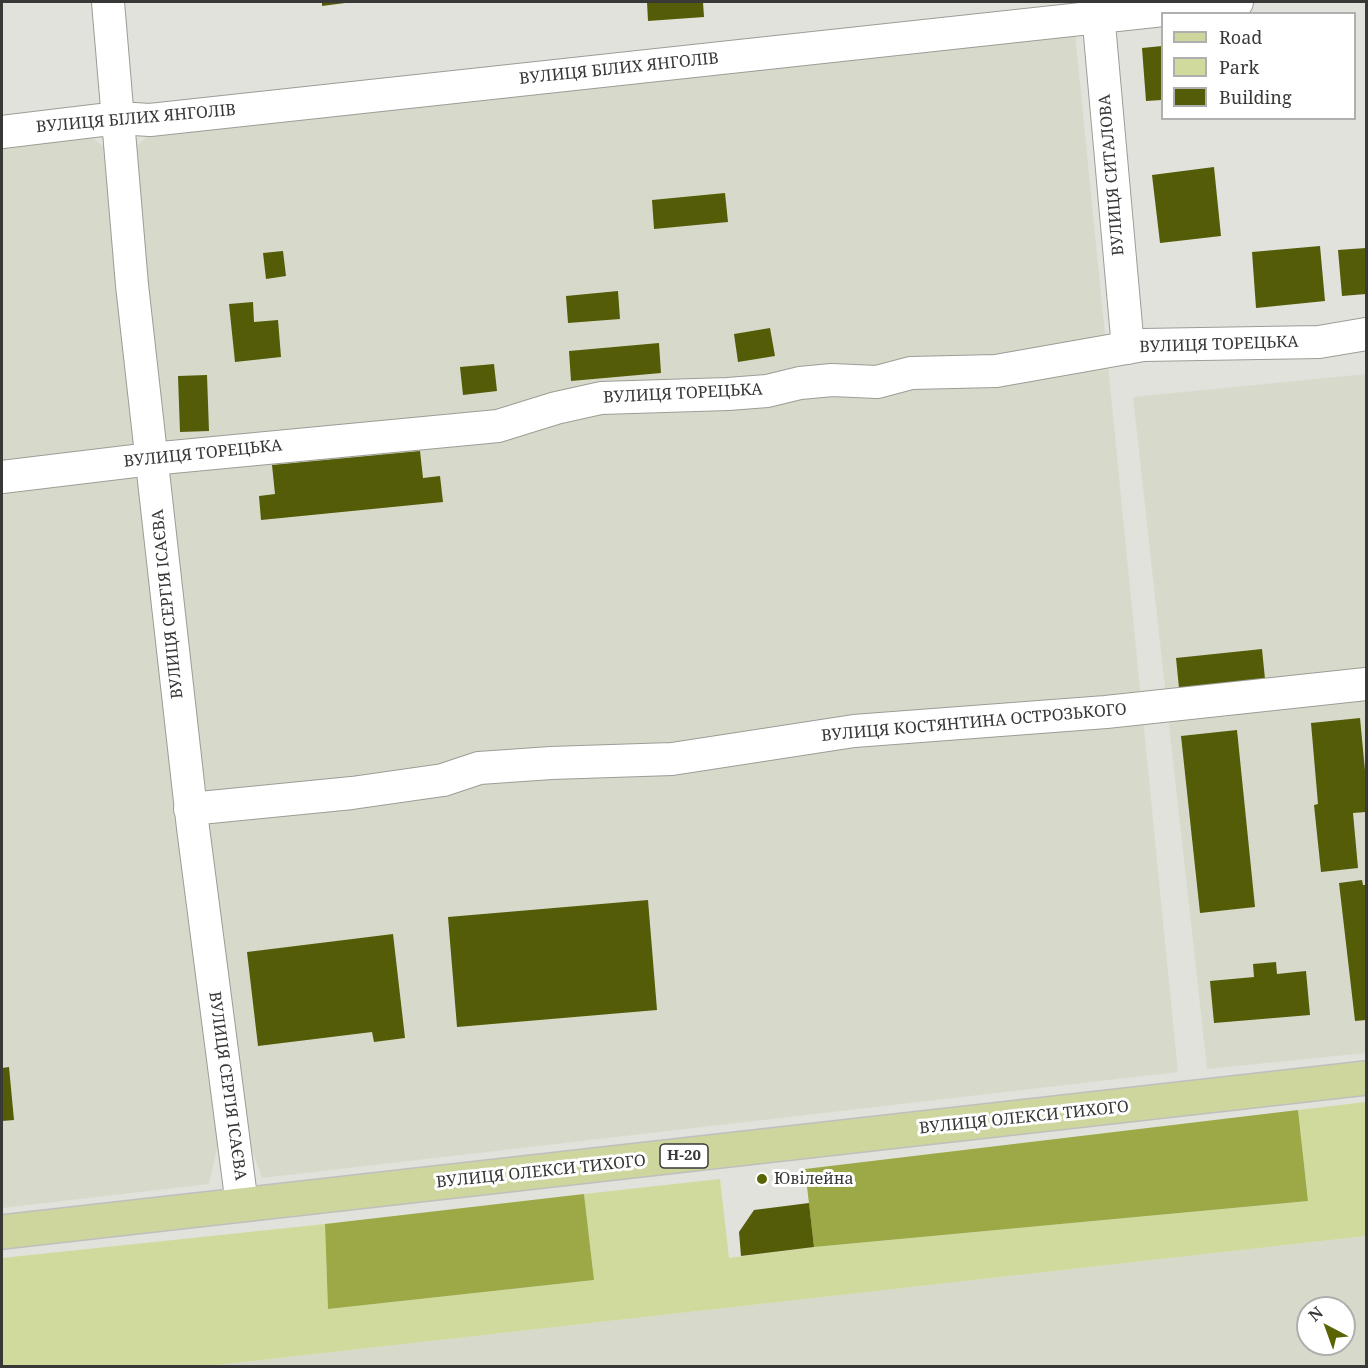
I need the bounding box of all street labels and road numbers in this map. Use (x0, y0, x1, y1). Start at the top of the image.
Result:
street label: ВУЛИЦЯ БІЛИХ ЯНГОЛІВ (518, 49, 720, 89)
street label: ВУЛИЦЯ СИТАЛОВА (1095, 93, 1129, 257)
street label: ВУЛИЦЯ БІЛИХ ЯНГОЛІВ (35, 101, 237, 137)
street label: ВУЛИЦЯ ТОРЕЦЬКА (1139, 333, 1299, 357)
street label: ВУЛИЦЯ ТОРЕЦЬКА (603, 380, 763, 408)
street label: ВУЛИЦЯ ТОРЕЦЬКА (123, 436, 283, 472)
street label: ВУЛИЦЯ СЕРГІЯ ІСАЄВА (148, 508, 188, 700)
street label: ВУЛИЦЯ КОСТЯНТИНА ОСТРОЗЬКОГО (820, 700, 1128, 746)
street label: ВУЛИЦЯ СЕРГІЯ ІСАЄВА (204, 990, 250, 1182)
street label: ВУЛИЦЯ ОЛЕКСИ ТИХОГО (918, 1097, 1130, 1139)
road number: Н-20 (660, 1144, 708, 1168)
street label: ВУЛИЦЯ ОЛЕКСИ ТИХОГО (435, 1151, 647, 1193)

